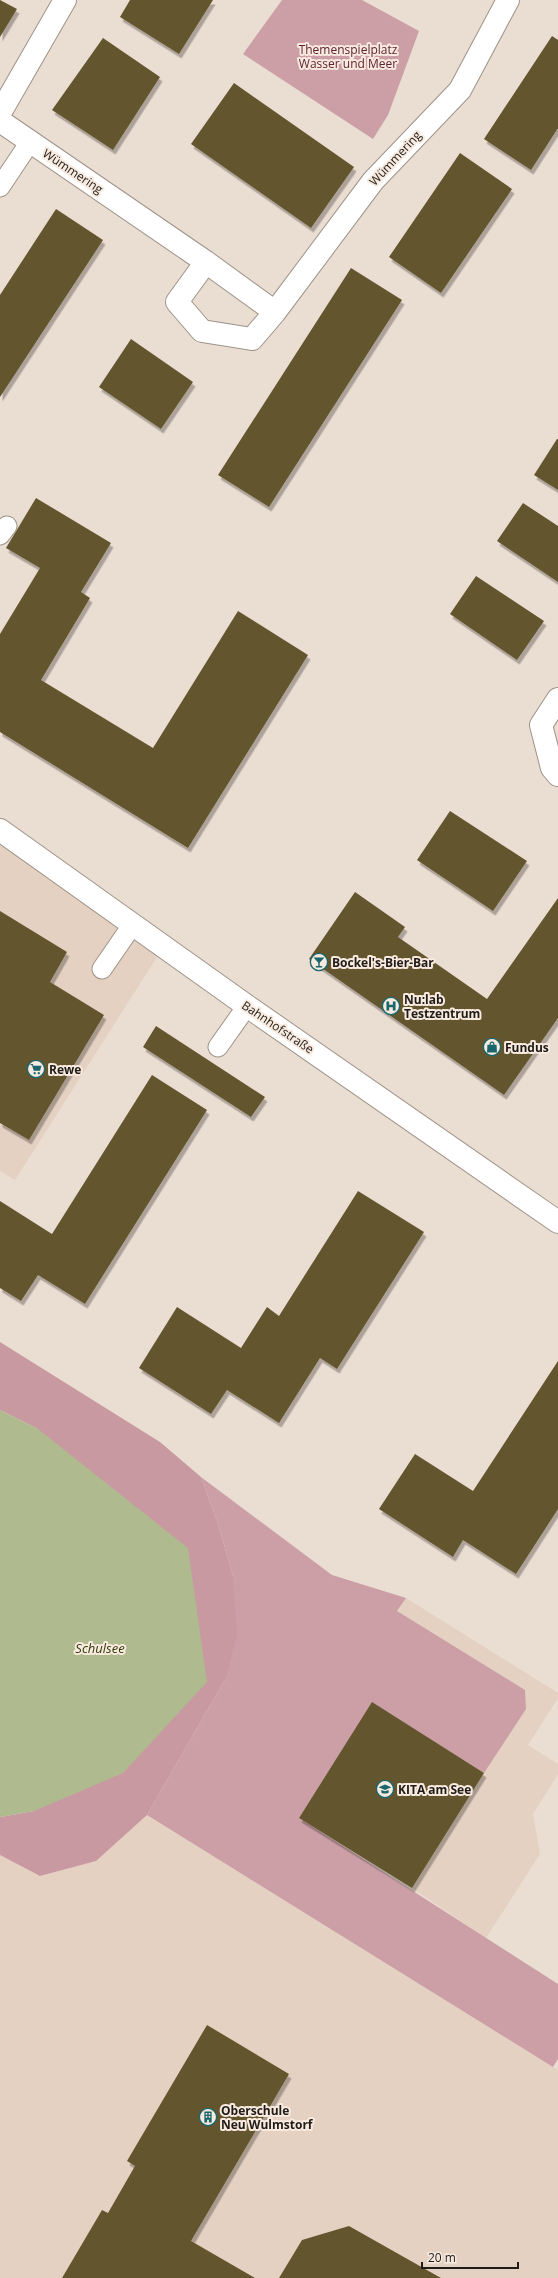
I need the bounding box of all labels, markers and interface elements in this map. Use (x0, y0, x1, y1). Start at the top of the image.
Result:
park label: Themenspielplatz Wasser und Meer (299, 41, 398, 72)
street label: Wümmering (365, 127, 425, 189)
street label: Wümmering (40, 145, 107, 198)
bar icon: Bockel's-Bier-Bar (309, 952, 329, 972)
place label: Bockel's-Bier-Bar (332, 954, 434, 971)
place label: Nu:lab Testzentrum (404, 991, 480, 1022)
hospital icon: Nu:lab Testzentrum (381, 996, 401, 1016)
street label: Bahnhofstraße (239, 997, 318, 1058)
shop icon: Fundus (482, 1037, 502, 1057)
place label: Fundus (505, 1039, 549, 1056)
supermarket icon: Rewe (26, 1059, 46, 1079)
place label: Rewe (49, 1061, 81, 1078)
water label: Schulsee (75, 1639, 125, 1657)
school or university icon: KITA am See (375, 1779, 395, 1799)
place label: KITA am See (398, 1781, 471, 1798)
place label: Oberschule Neu Wulmstorf (221, 2102, 314, 2133)
building icon: Oberschule Neu Wulmstorf (198, 2107, 218, 2127)
scale bar (422, 2244, 518, 2270)
text: 20 m (428, 2249, 456, 2266)

